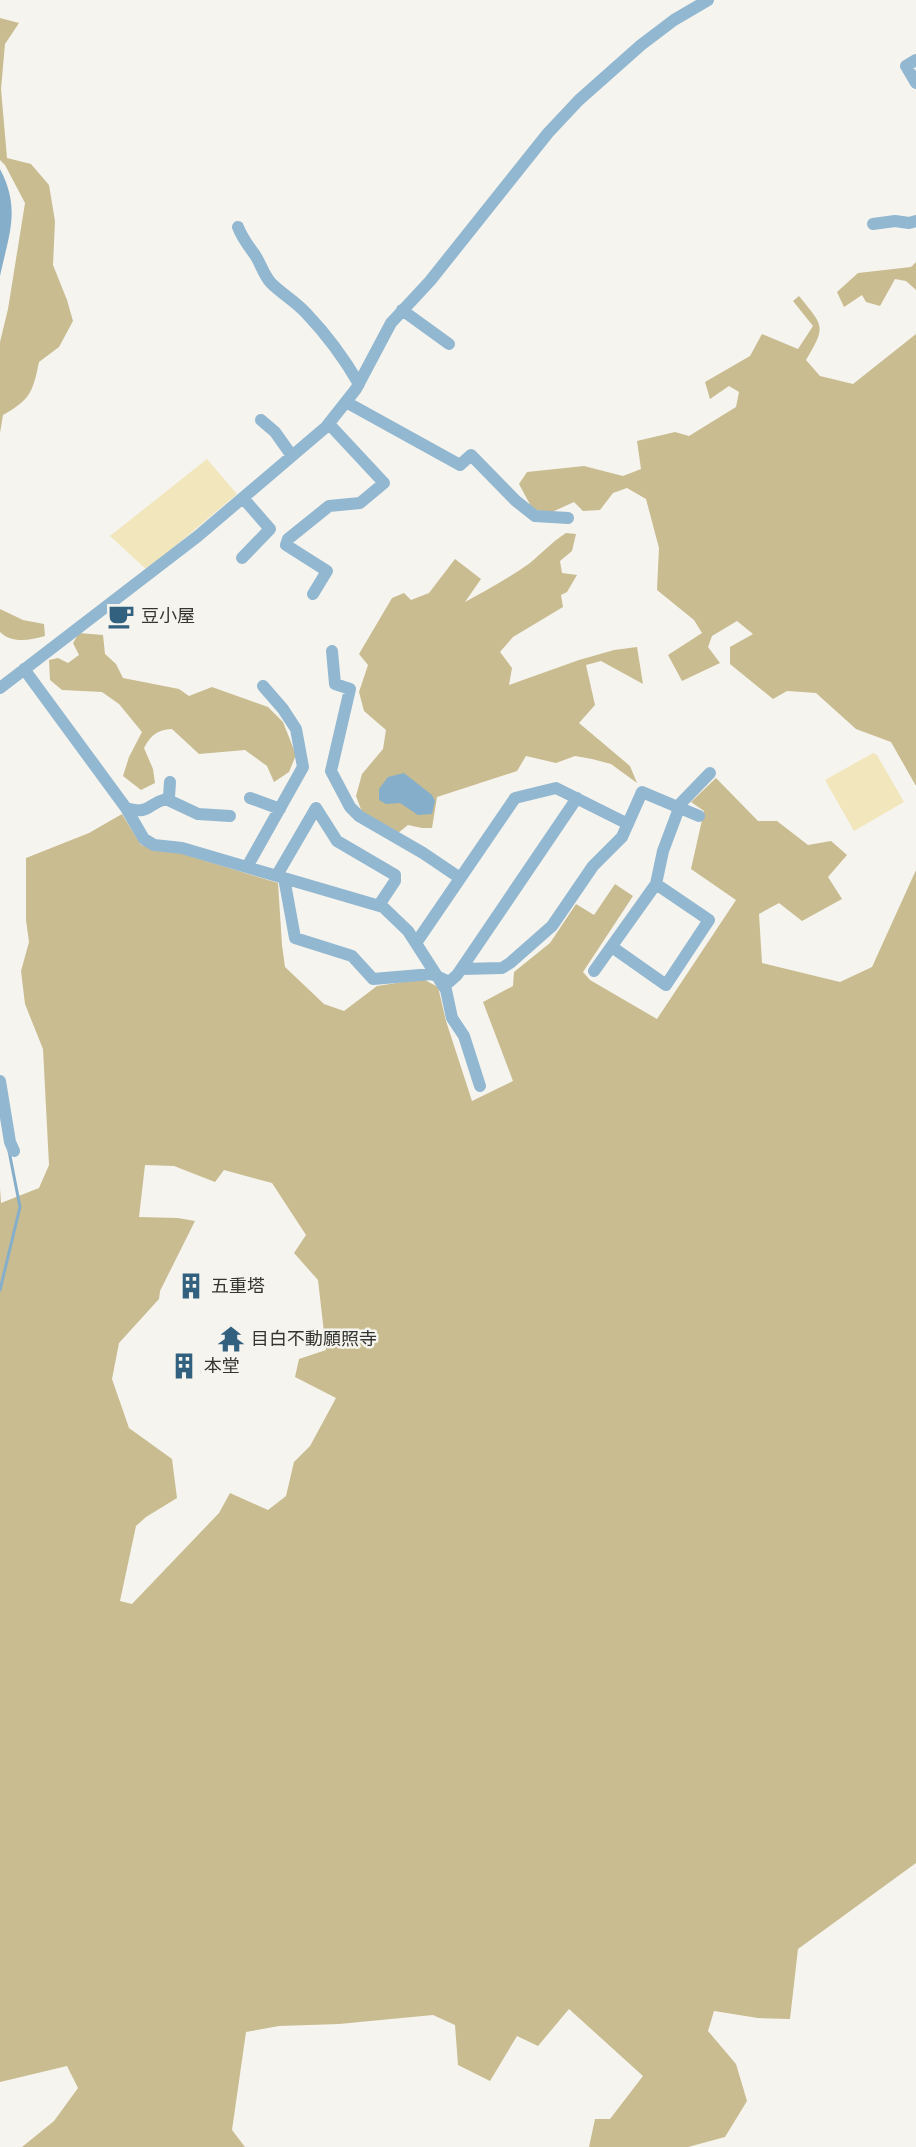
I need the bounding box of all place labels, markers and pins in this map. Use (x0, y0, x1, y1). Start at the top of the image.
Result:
cafe icon: 豆小屋 (106, 601, 136, 631)
place label: 豆小屋 (141, 605, 195, 627)
building icon: 五重塔 (176, 1271, 206, 1301)
place label: 五重塔 (211, 1275, 265, 1297)
temple icon: 目白不動願照寺 (216, 1324, 246, 1354)
place label: 目白不動願照寺 (251, 1328, 377, 1350)
building icon: 本堂 (169, 1351, 199, 1381)
place label: 本堂 (204, 1355, 240, 1377)

